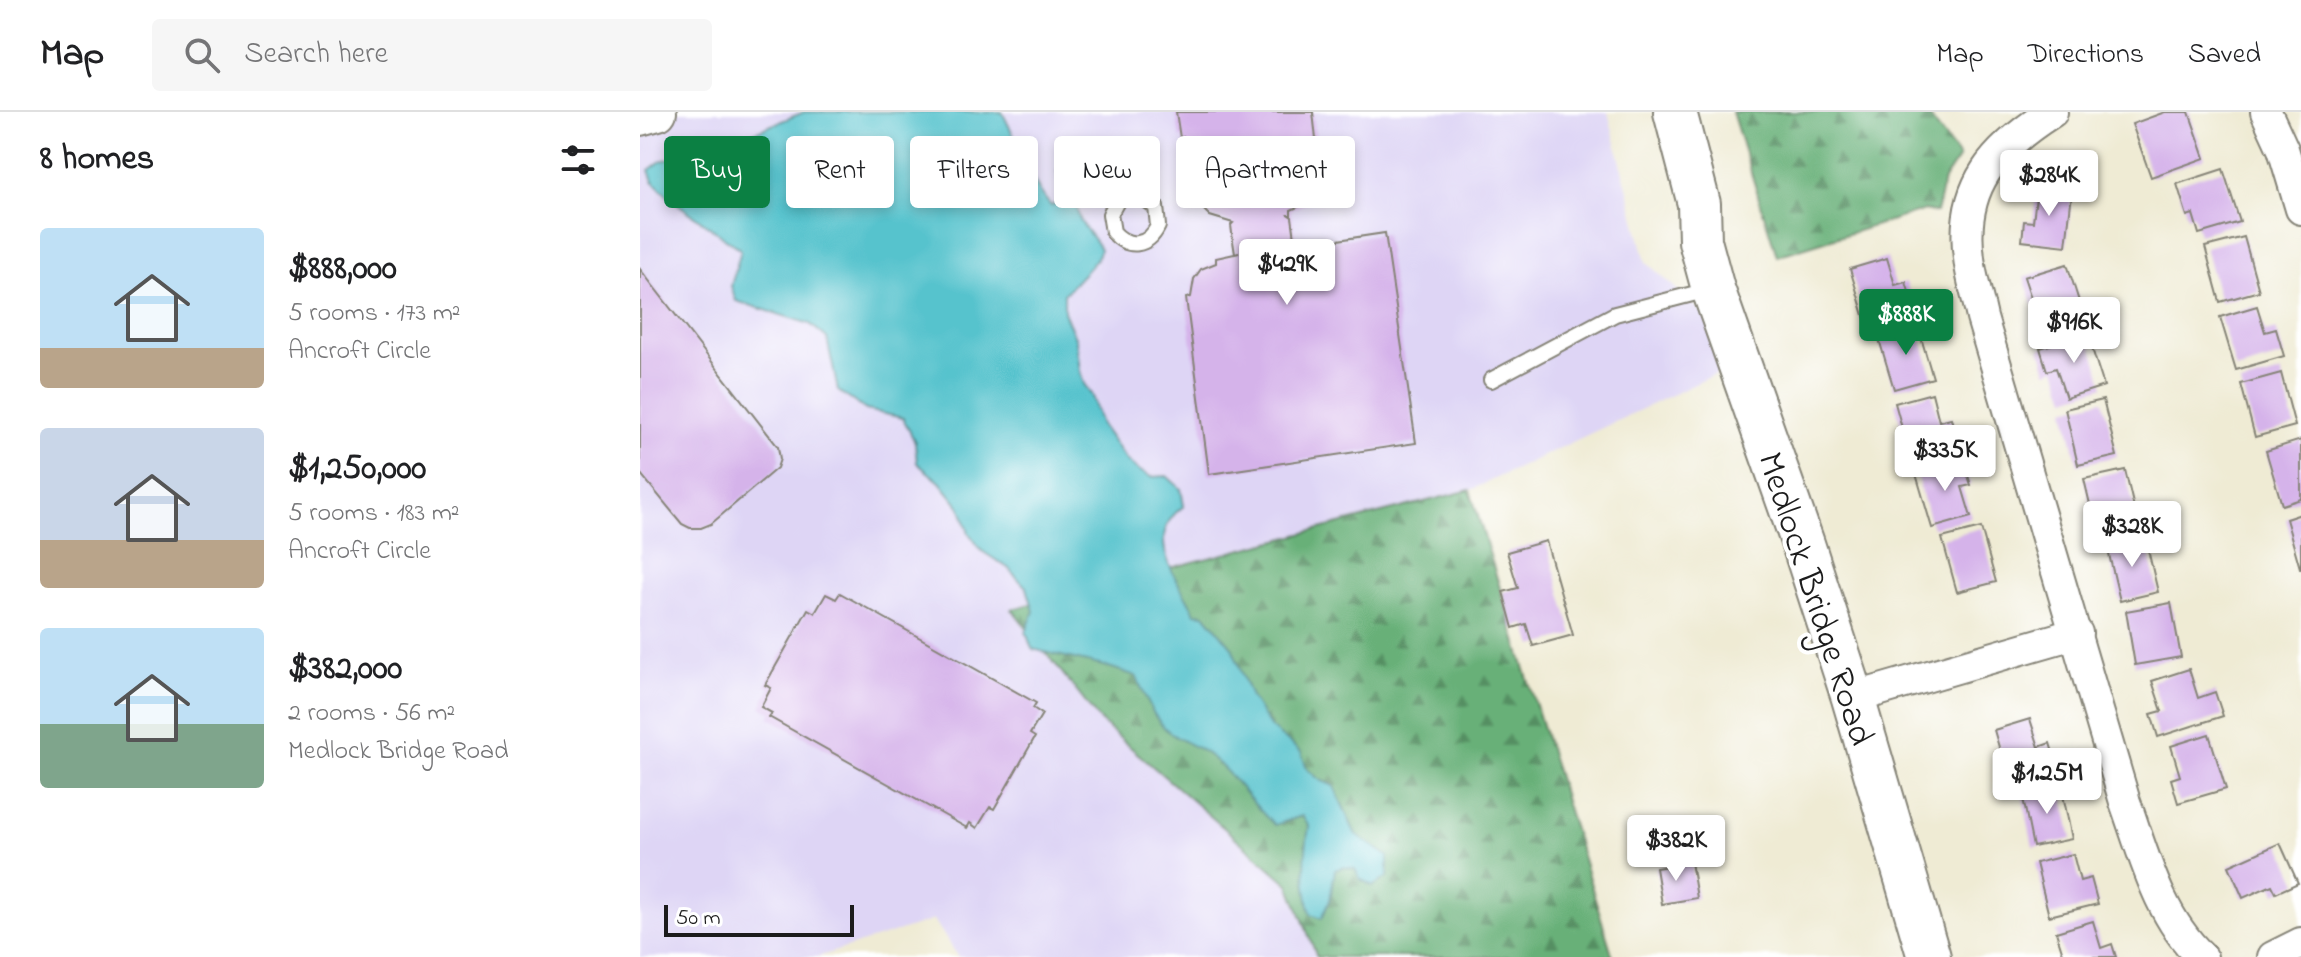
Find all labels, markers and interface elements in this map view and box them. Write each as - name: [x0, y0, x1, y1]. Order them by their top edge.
- search box: [152, 19, 712, 91]
- text: Map: [40, 27, 104, 83]
- icon: search: [180, 33, 224, 77]
- text: Search here: [244, 33, 388, 77]
- text: Map: [1936, 35, 1984, 76]
- text: Directions: [2028, 35, 2144, 76]
- text: Saved: [2188, 35, 2261, 76]
- text: 8 homes: [40, 135, 154, 185]
- chip: Buy: [664, 136, 770, 208]
- chip: Rent: [786, 136, 894, 208]
- chip: Filters: [910, 136, 1038, 208]
- chip: New: [1054, 136, 1160, 208]
- chip: Apartment: [1176, 136, 1355, 208]
- icon: filters: [556, 138, 600, 182]
- pin: $284K: [1993, 150, 2105, 218]
- text: $284K: [2018, 157, 2080, 195]
- pin: $429K: [1231, 239, 1343, 307]
- text: $888,000: [288, 245, 397, 295]
- text: $429K: [1257, 246, 1317, 284]
- icon: home: [104, 260, 200, 356]
- pin: $888K: [1850, 289, 1962, 357]
- text: 5 rooms · 173 m²: [288, 295, 461, 333]
- text: $888K: [1877, 296, 1935, 334]
- pin: $916K: [2018, 297, 2130, 365]
- text: $916K: [2046, 304, 2102, 342]
- text: Ancroft Circle: [288, 333, 431, 371]
- pin: $335K: [1889, 425, 2001, 493]
- text: $335K: [1913, 432, 1977, 470]
- text: $1,250,000: [288, 445, 426, 495]
- street label: Medlock Bridge Road: [1741, 446, 1886, 753]
- icon: home: [104, 460, 200, 556]
- text: 5 rooms · 183 m²: [288, 495, 460, 533]
- pin: $328K: [2076, 501, 2188, 569]
- text: $328K: [2101, 508, 2163, 546]
- text: Ancroft Circle: [288, 533, 431, 571]
- text: $382,000: [288, 645, 402, 695]
- icon: home: [104, 660, 200, 756]
- text: 2 rooms · 56 m²: [288, 695, 455, 733]
- text: Medlock Bridge Road: [288, 733, 509, 771]
- pin: $1.25M: [1982, 748, 2112, 816]
- text: $1.25M: [2011, 755, 2083, 793]
- pin: $382K: [1620, 815, 1732, 883]
- text: $382K: [1645, 822, 1707, 860]
- scale bar: [664, 901, 854, 937]
- text: 50 m: [676, 903, 721, 935]

